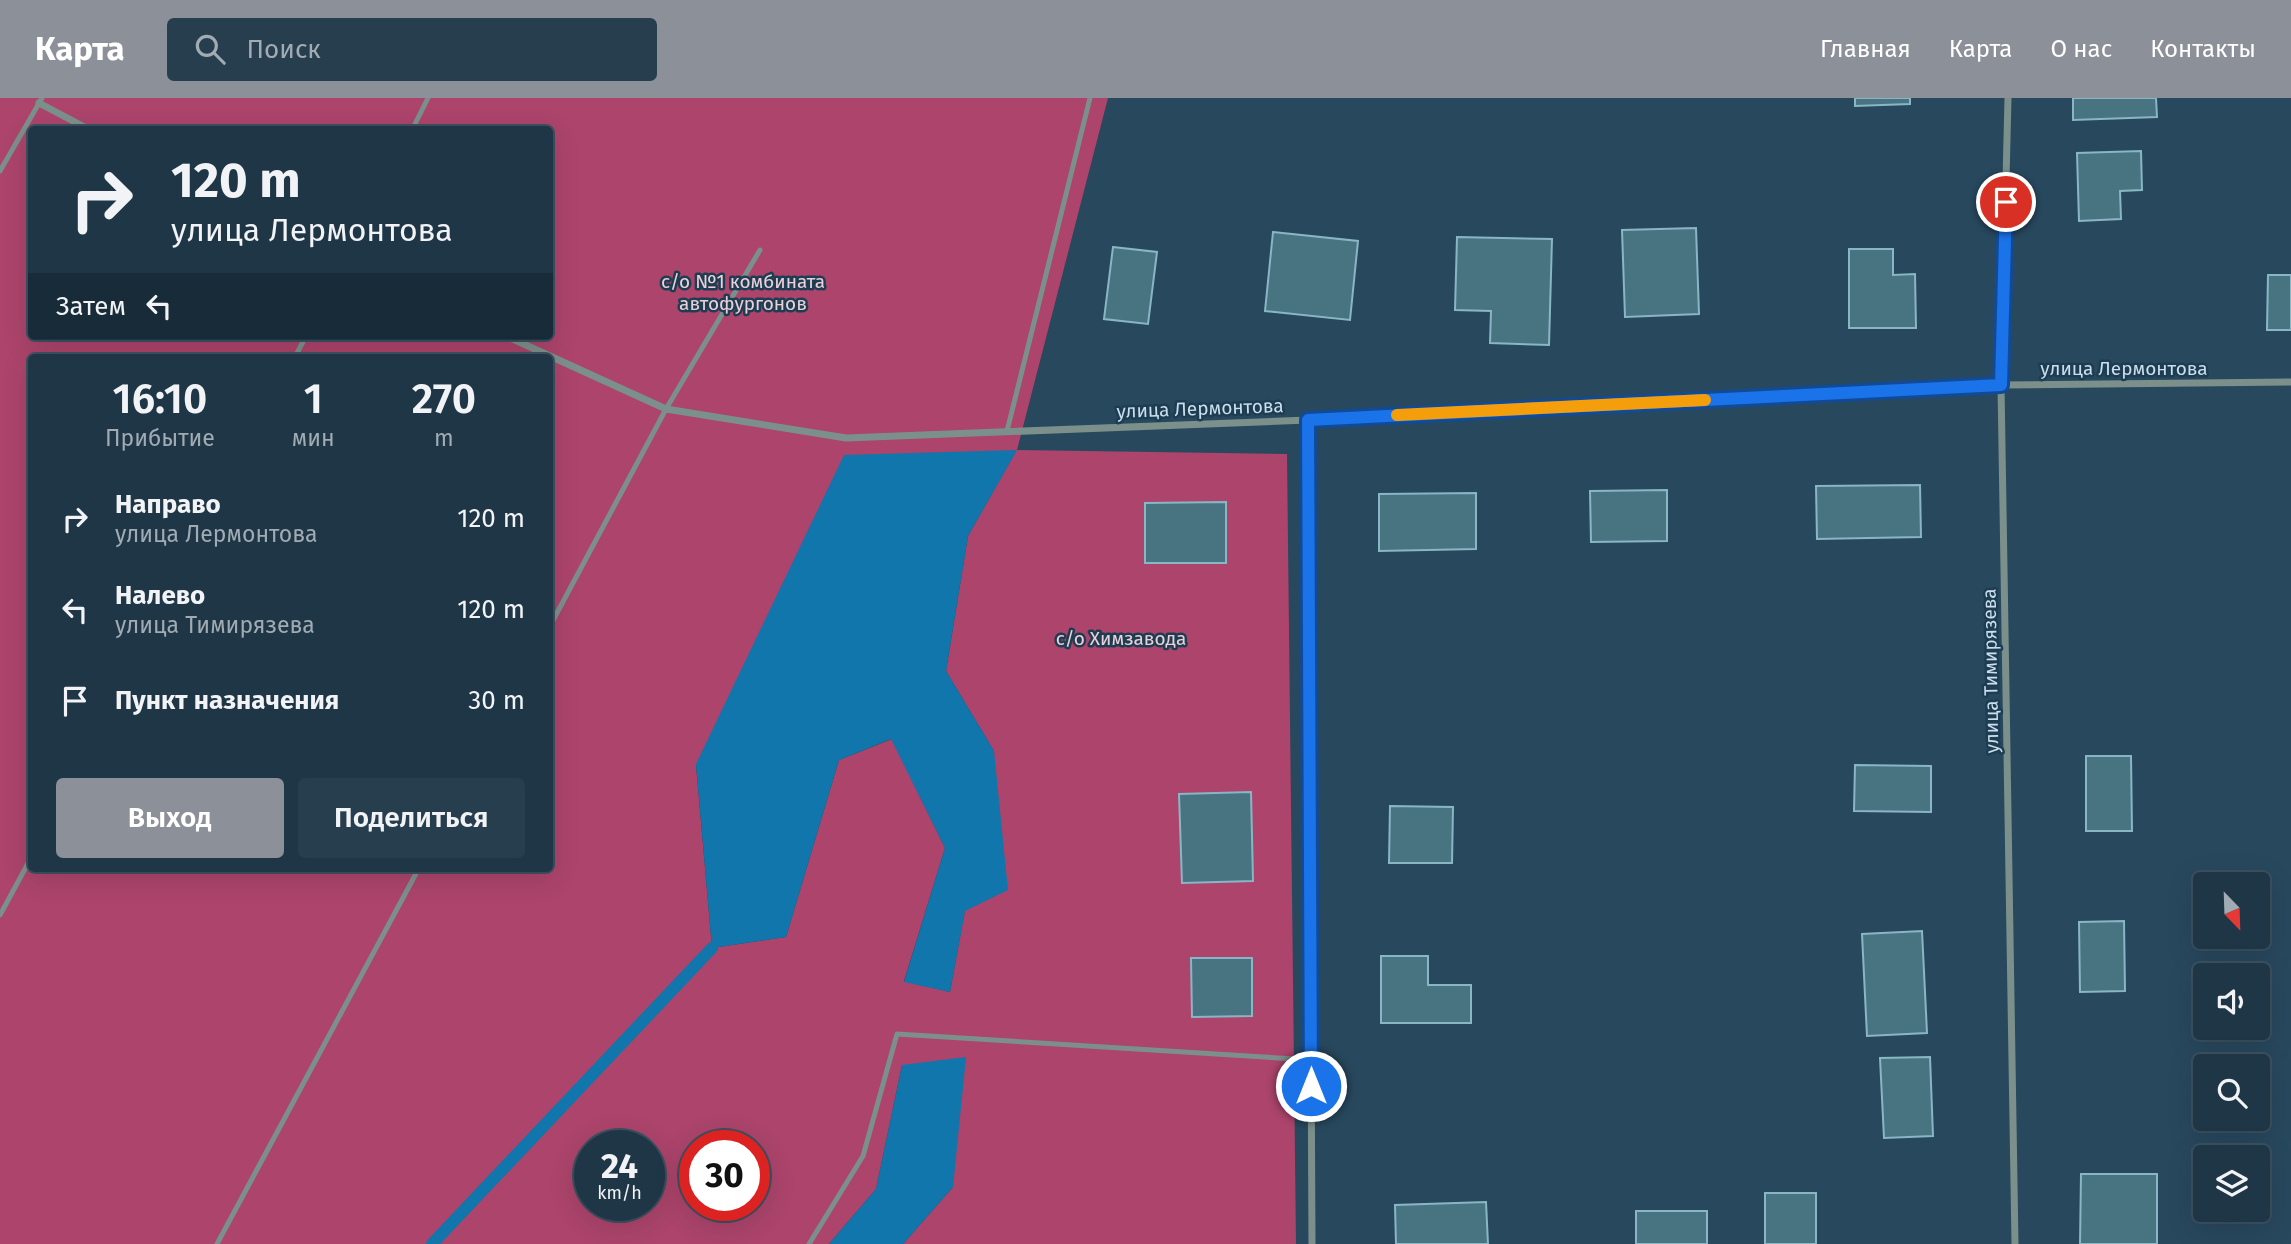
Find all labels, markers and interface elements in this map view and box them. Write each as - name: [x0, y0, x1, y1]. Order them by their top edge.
- search box: [167, 18, 657, 81]
- text: Карта: [35, 29, 125, 69]
- icon: search: [191, 30, 229, 68]
- text: Поиск: [247, 34, 321, 65]
- text: Главная: [1820, 35, 1911, 63]
- text: Карта: [1949, 35, 2012, 63]
- text: О нас: [2050, 35, 2112, 63]
- text: Контакты: [2150, 35, 2256, 63]
- text: 120 m: [171, 151, 301, 210]
- icon: right: [56, 154, 147, 245]
- pin: [1976, 172, 2036, 232]
- icon: arrive: [1987, 183, 2025, 221]
- text: улица Лермонтова: [171, 211, 453, 249]
- park label: с/о №1 комбината автофургонов: [661, 270, 825, 315]
- icon: left: [140, 287, 178, 325]
- text: Затем: [56, 291, 126, 322]
- street label: улица Лермонтова: [2040, 357, 2208, 380]
- text: 16:10: [113, 374, 207, 424]
- text: 1: [304, 374, 323, 424]
- text: 270: [412, 374, 476, 424]
- street label: улица Лермонтова: [1116, 394, 1284, 423]
- text: Прибытие: [105, 424, 215, 452]
- text: мин: [292, 424, 335, 452]
- text: m: [434, 424, 454, 452]
- text: Направо: [115, 489, 221, 520]
- icon: right: [56, 500, 94, 538]
- text: 120 m: [457, 503, 525, 534]
- text: улица Лермонтова: [115, 520, 318, 548]
- text: Налево: [115, 580, 205, 611]
- street label: улица Тимирязева: [1978, 588, 2003, 754]
- icon: left: [56, 591, 94, 629]
- text: 120 m: [457, 594, 525, 625]
- text: улица Тимирязева: [115, 611, 315, 639]
- park label: с/о Химзавода: [1056, 627, 1186, 650]
- icon: arrive: [56, 682, 94, 720]
- text: Пункт назначения: [115, 685, 339, 716]
- text: 30 m: [468, 685, 525, 716]
- button: Выход: [56, 778, 284, 858]
- button: Поделиться: [298, 778, 525, 858]
- north arrow: [2193, 872, 2270, 948]
- map controls: [2193, 872, 2270, 1222]
- button: sound: [2193, 963, 2270, 1040]
- position arrow: [1274, 1049, 1348, 1123]
- button: search: [2193, 1054, 2270, 1131]
- speed limit sign: 30: [679, 1130, 770, 1221]
- text: 24: [601, 1145, 638, 1187]
- button: layers: [2193, 1145, 2270, 1222]
- text: km/h: [597, 1182, 642, 1204]

